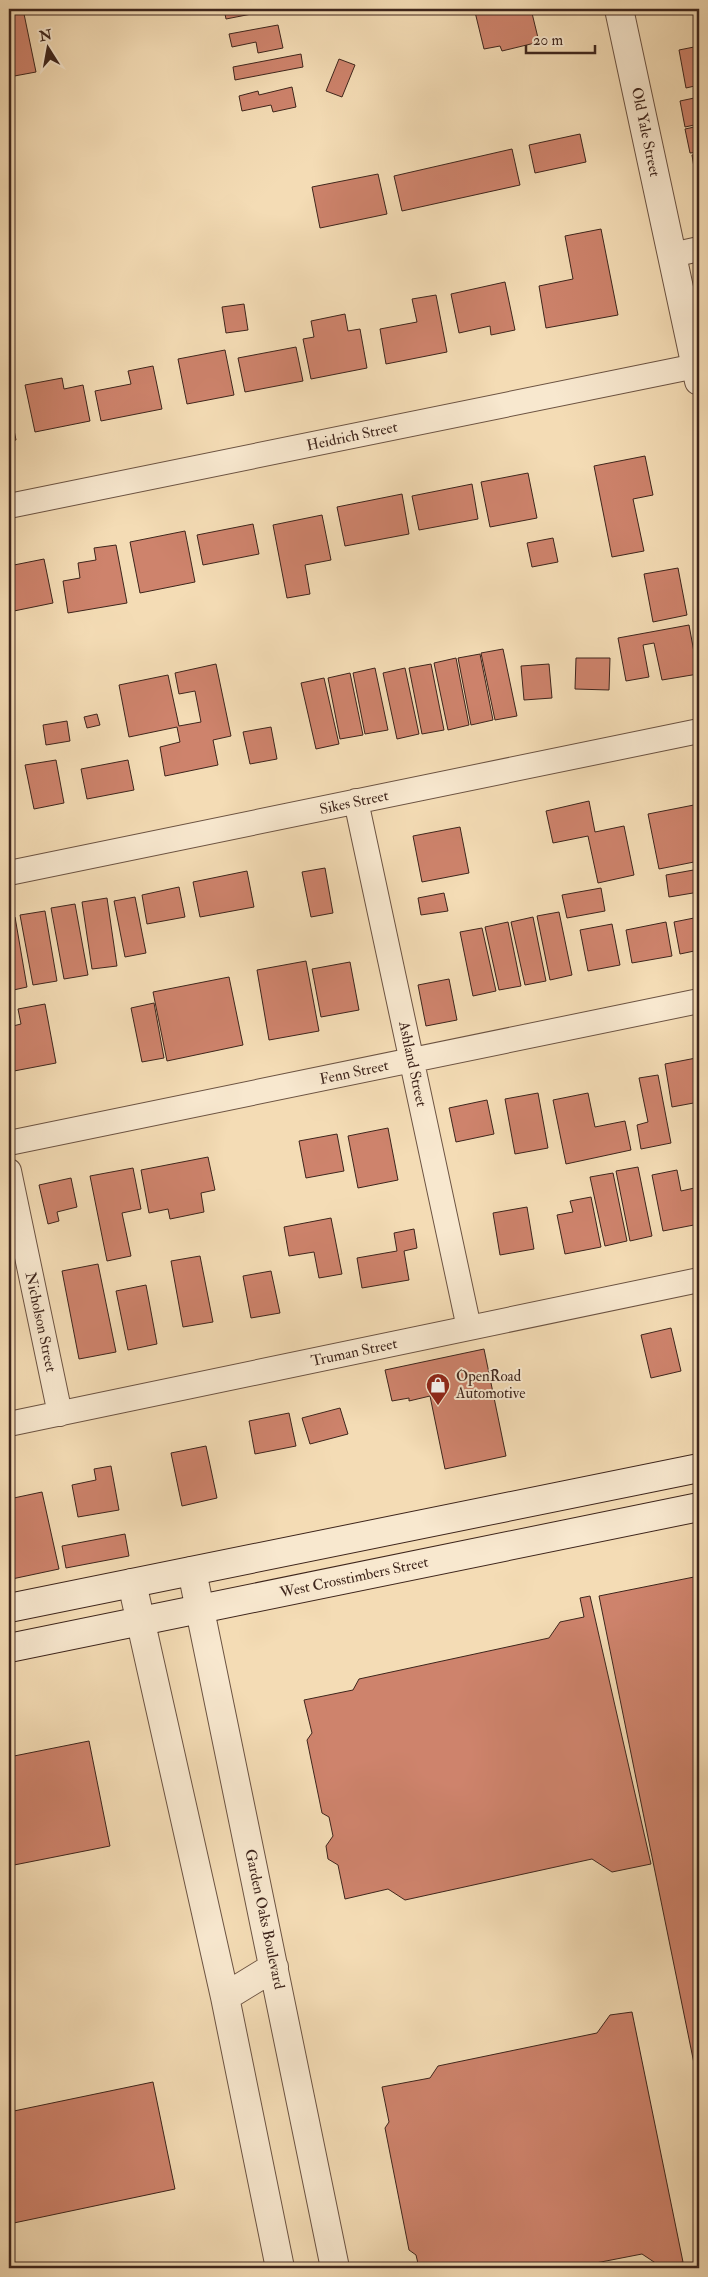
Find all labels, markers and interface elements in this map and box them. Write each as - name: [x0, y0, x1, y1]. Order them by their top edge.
- north arrow: [22, 22, 72, 72]
- scale bar: [526, 22, 594, 54]
- text: N: [37, 26, 54, 45]
- text: 20 m: [533, 31, 563, 50]
- street label: Old Yale Street: [627, 86, 664, 179]
- street label: Heidrich Street: [305, 418, 399, 455]
- street label: Sikes Street: [318, 786, 390, 819]
- street label: Ashland Street: [394, 1019, 431, 1109]
- street label: Fenn Street: [318, 1056, 390, 1089]
- street label: Nicholson Street: [21, 1270, 60, 1374]
- street label: Truman Street: [309, 1334, 399, 1371]
- place label: OpenRoad Automotive: [455, 1367, 525, 1403]
- shop icon: OpenRoad Automotive: [425, 1372, 451, 1406]
- street label: West Crosstimbers Street: [277, 1552, 430, 1603]
- street label: Garden Oaks Boulevard: [240, 1847, 289, 1992]

